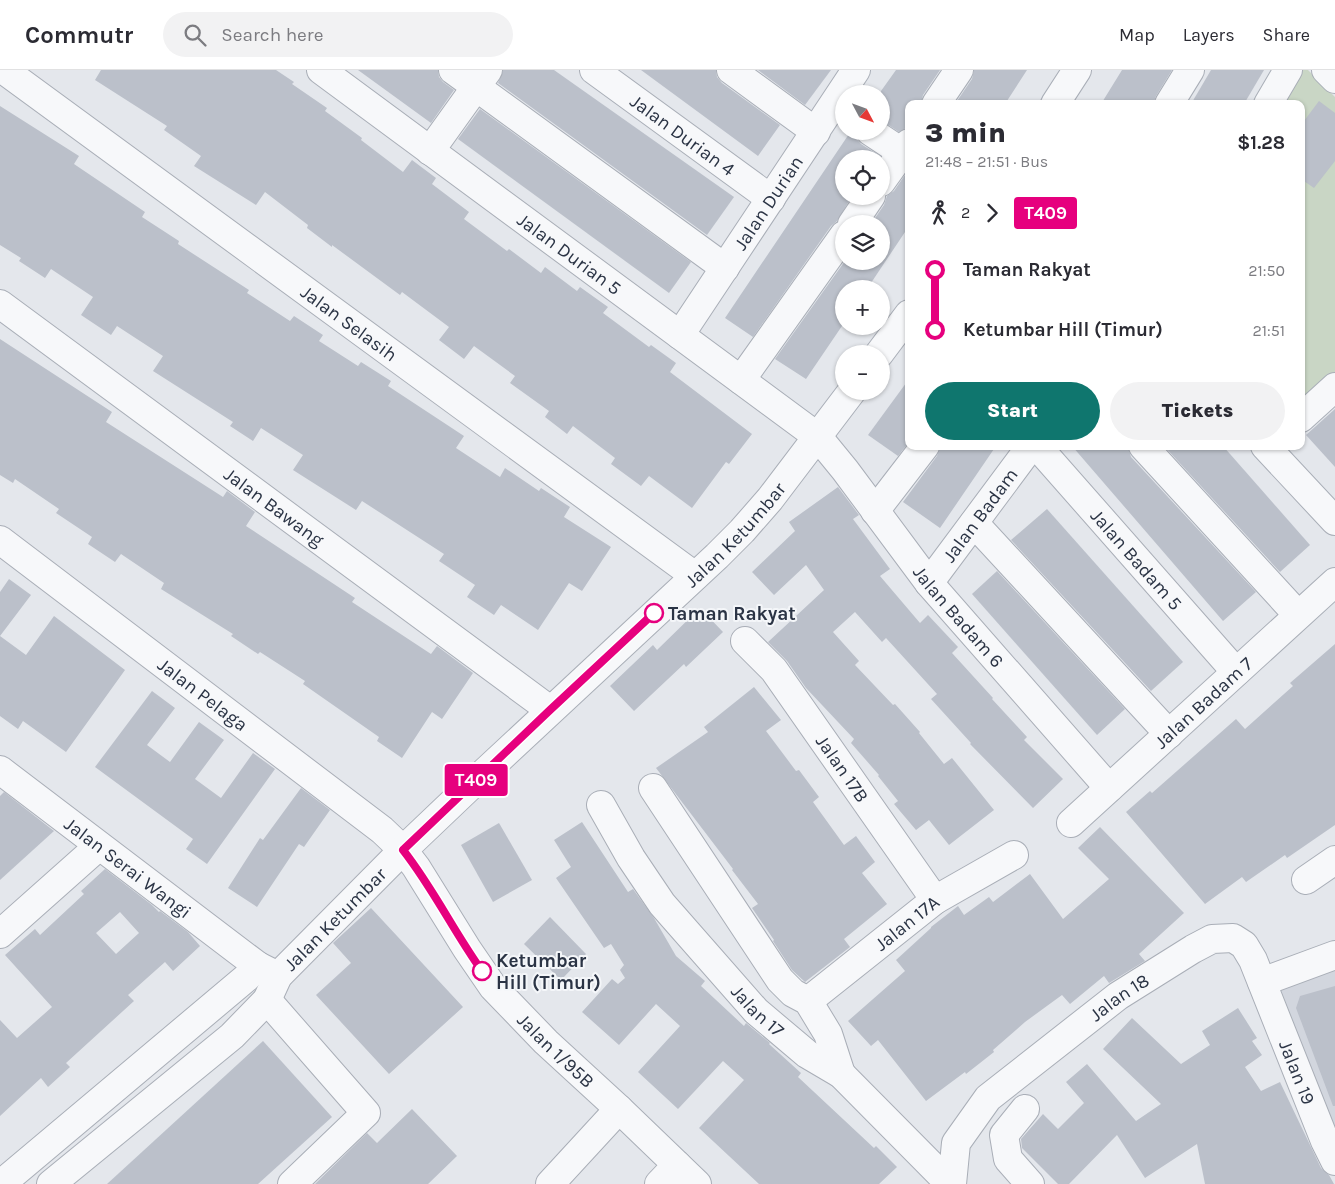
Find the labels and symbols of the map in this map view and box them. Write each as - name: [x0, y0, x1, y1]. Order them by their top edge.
- north arrow: [835, 85, 890, 140]
- street label: Jalan Durian 4: [626, 90, 739, 181]
- street label: Jalan Durian: [730, 152, 808, 254]
- street label: Jalan Durian 5: [513, 209, 625, 300]
- street label: Jalan Selasih: [296, 281, 401, 366]
- street label: Jalan Bawang: [219, 463, 328, 552]
- street label: Jalan Badam: [938, 464, 1023, 567]
- street label: Jalan Ketumbar: [681, 478, 791, 592]
- street label: Jalan Badam 5: [1086, 505, 1186, 615]
- street label: Jalan Badam 6: [908, 562, 1008, 672]
- marker: Taman Rakyat: [644, 603, 664, 623]
- place label: Taman Rakyat: [668, 603, 796, 625]
- street label: Jalan Badam 7: [1150, 653, 1258, 753]
- street label: Jalan Pelaga: [153, 654, 252, 736]
- street label: Jalan 17B: [811, 731, 873, 807]
- line badge: T409: [441, 764, 511, 796]
- street label: Jalan Serai Wangi: [60, 813, 195, 923]
- street label: Jalan Ketumbar: [280, 863, 391, 976]
- street label: Jalan 17A: [871, 891, 944, 956]
- place label: Ketumbar Hill (Timur): [496, 950, 601, 994]
- marker: Ketumbar Hill (Timur): [472, 961, 492, 981]
- street label: Jalan 18: [1085, 969, 1153, 1026]
- street label: Jalan 17: [726, 981, 788, 1042]
- street label: Jalan 1/95B: [512, 1009, 598, 1093]
- street label: Jalan 19: [1274, 1037, 1319, 1108]

